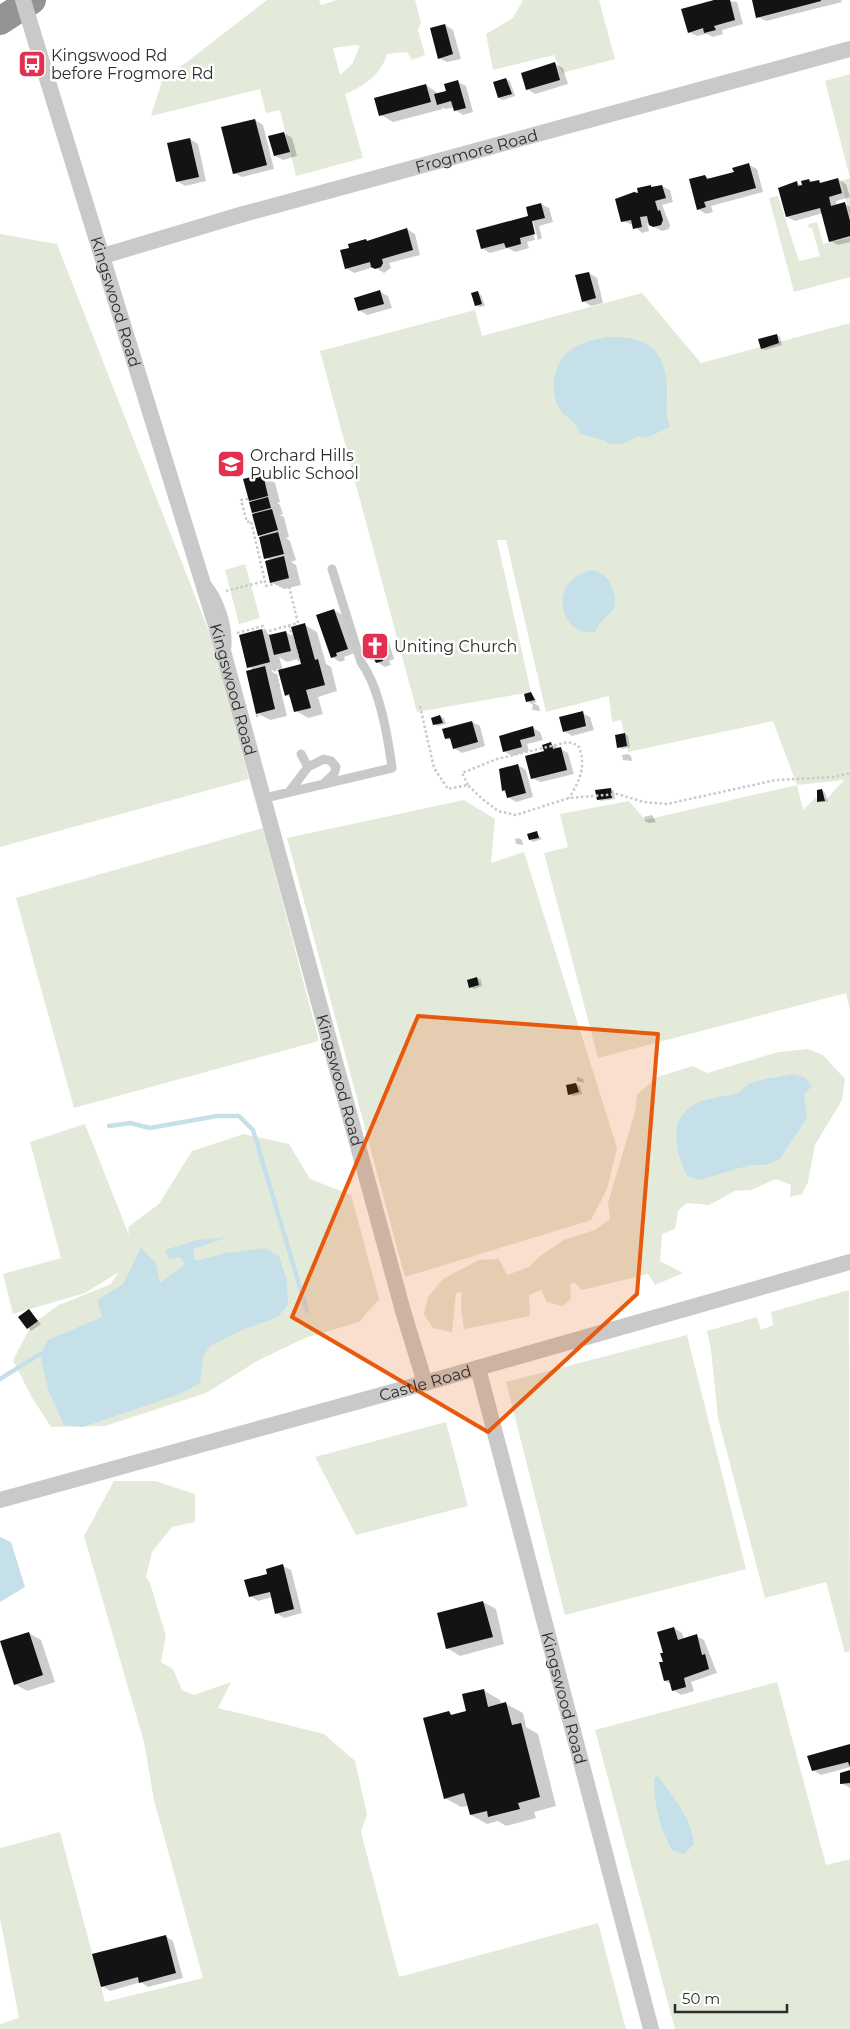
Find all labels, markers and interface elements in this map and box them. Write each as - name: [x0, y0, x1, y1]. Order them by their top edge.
- place label: Kingswood Rd before Frogmore Rd: [51, 46, 214, 83]
- bus stop icon: Kingswood Rd before Frogmore Rd: [17, 49, 47, 79]
- street label: Frogmore Road: [413, 125, 540, 176]
- street label: Kingswood Road: [87, 234, 145, 369]
- place label: Orchard Hills Public School: [250, 446, 359, 483]
- school or university icon: Orchard Hills Public School: [216, 449, 246, 479]
- street label: Kingswood Road: [206, 621, 260, 757]
- church icon: Uniting Church: [360, 631, 390, 661]
- place label: Uniting Church: [394, 637, 517, 656]
- street label: Kingswood Road: [313, 1012, 367, 1148]
- street label: Castle Road: [377, 1361, 473, 1405]
- street label: Kingswood Road: [538, 1630, 591, 1766]
- scale bar: [675, 1982, 788, 2014]
- text: 50 m: [682, 1989, 720, 2008]

